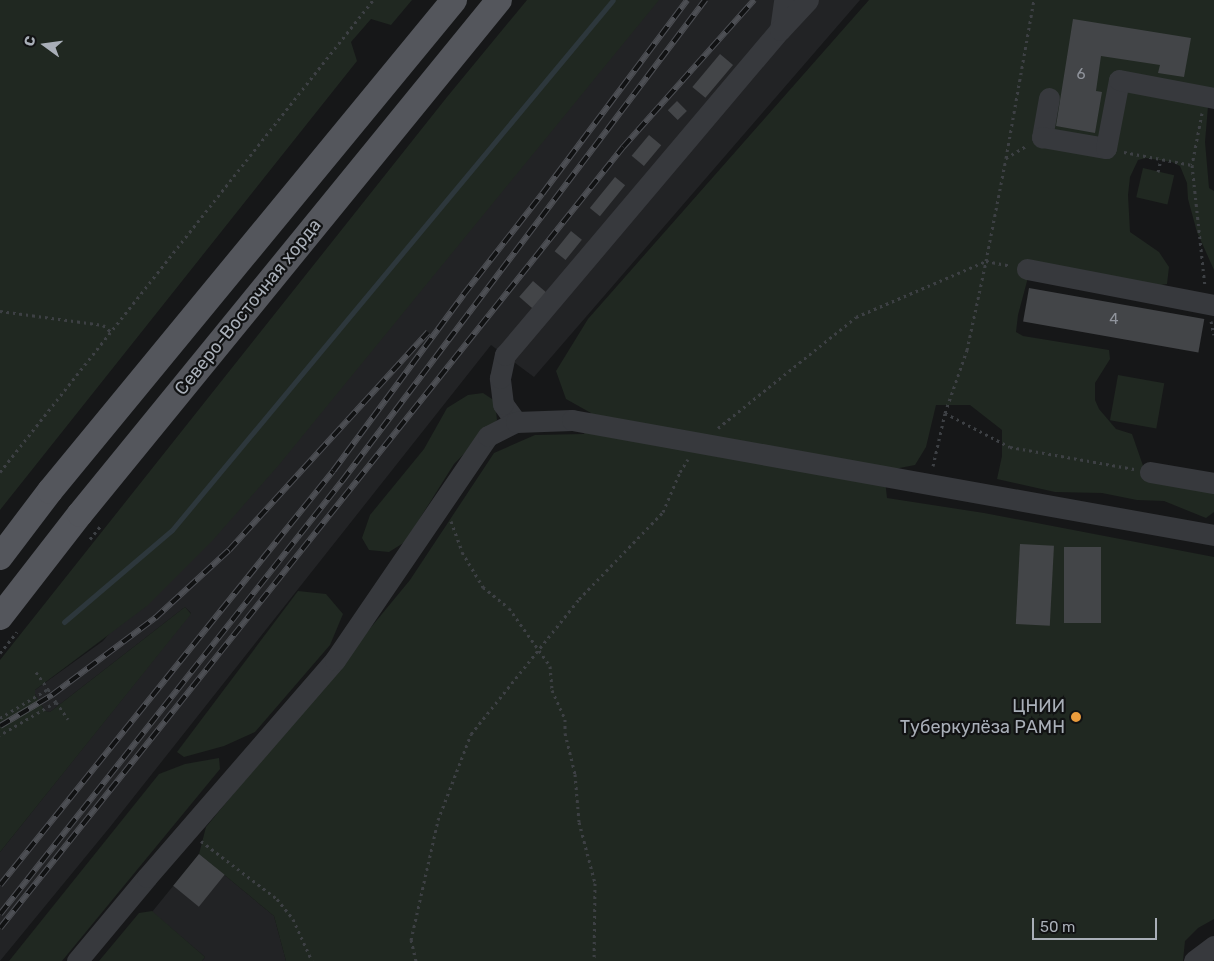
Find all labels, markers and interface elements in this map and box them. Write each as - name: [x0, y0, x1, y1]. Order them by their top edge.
- north arrow: [20, 20, 70, 70]
- text: С: [21, 34, 39, 48]
- house number: 6: [1076, 66, 1086, 84]
- street label: Северо-Восточная хорда: [170, 215, 326, 399]
- house number: 4: [1109, 311, 1119, 329]
- place label: ЦНИИ Туберкулёза РАМН: [900, 696, 1065, 739]
- marker: ЦНИИ Туберкулёза РАМН: [1069, 710, 1083, 724]
- scale bar: [1034, 908, 1159, 940]
- text: 50 m: [1040, 918, 1075, 936]

